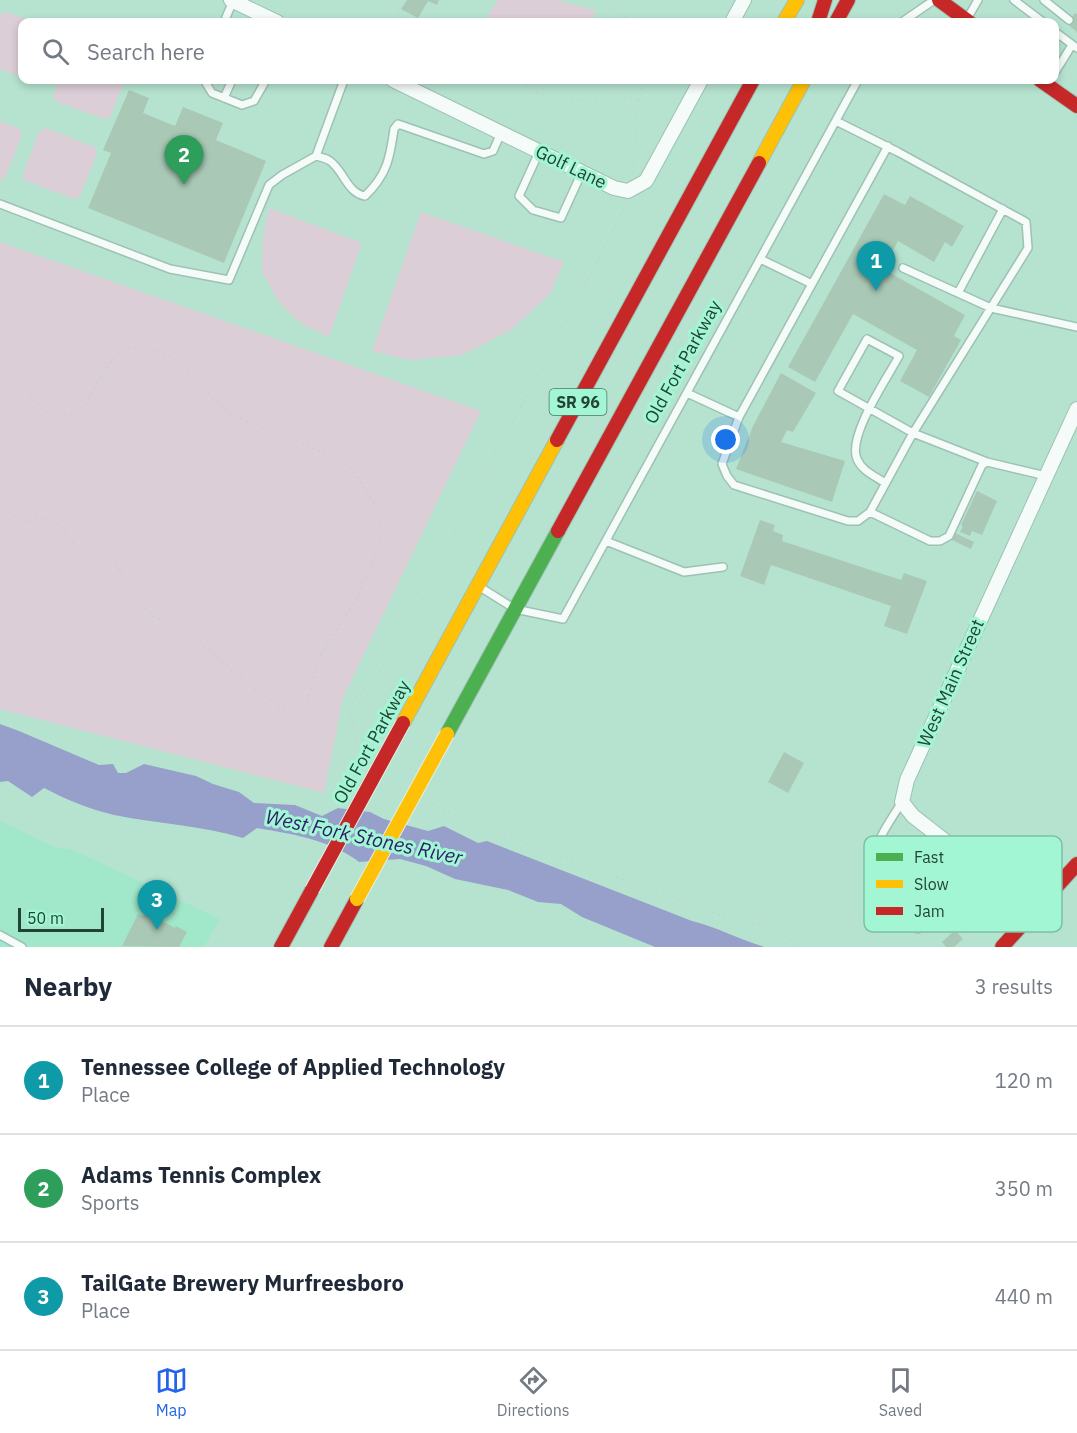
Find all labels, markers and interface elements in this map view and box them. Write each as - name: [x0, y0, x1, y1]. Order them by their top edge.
- search box: [18, 18, 1059, 84]
- icon: search: [39, 35, 72, 68]
- text: Search here: [87, 37, 205, 66]
- pin: 2: [164, 136, 204, 185]
- street label: Golf Lane: [532, 139, 611, 194]
- pin: 1: [856, 242, 896, 291]
- street label: Old Fort Parkway: [639, 296, 726, 428]
- road number: SR 96: [550, 389, 606, 415]
- your location: [711, 425, 740, 454]
- street label: West Main Street: [912, 615, 989, 750]
- street label: Old Fort Parkway: [328, 676, 415, 808]
- water label: West Fork Stones River: [263, 802, 466, 871]
- legend: [864, 836, 1062, 932]
- text: Fast: [914, 847, 944, 867]
- text: Slow: [914, 874, 949, 894]
- pin: 3: [138, 880, 176, 930]
- text: Jam: [914, 901, 945, 921]
- scale bar: [18, 905, 104, 932]
- text: 50 m: [27, 908, 64, 928]
- text: Nearby: [24, 969, 112, 1003]
- text: 3 results: [975, 973, 1053, 1000]
- text: Tennessee College of Applied Technology: [81, 1052, 505, 1081]
- text: 1: [38, 1067, 50, 1094]
- text: 120 m: [995, 1067, 1053, 1094]
- text: Place: [81, 1081, 130, 1108]
- text: Adams Tennis Complex: [81, 1160, 321, 1189]
- text: 2: [38, 1175, 50, 1202]
- text: 350 m: [995, 1175, 1053, 1202]
- text: Sports: [81, 1189, 140, 1216]
- text: TailGate Brewery Murfreesboro: [81, 1268, 404, 1297]
- text: 3: [38, 1283, 50, 1310]
- text: 440 m: [995, 1283, 1053, 1310]
- text: Place: [81, 1297, 130, 1324]
- tab: Map: [155, 1364, 188, 1420]
- tab: Directions: [497, 1364, 570, 1420]
- tab: Saved: [879, 1364, 922, 1420]

